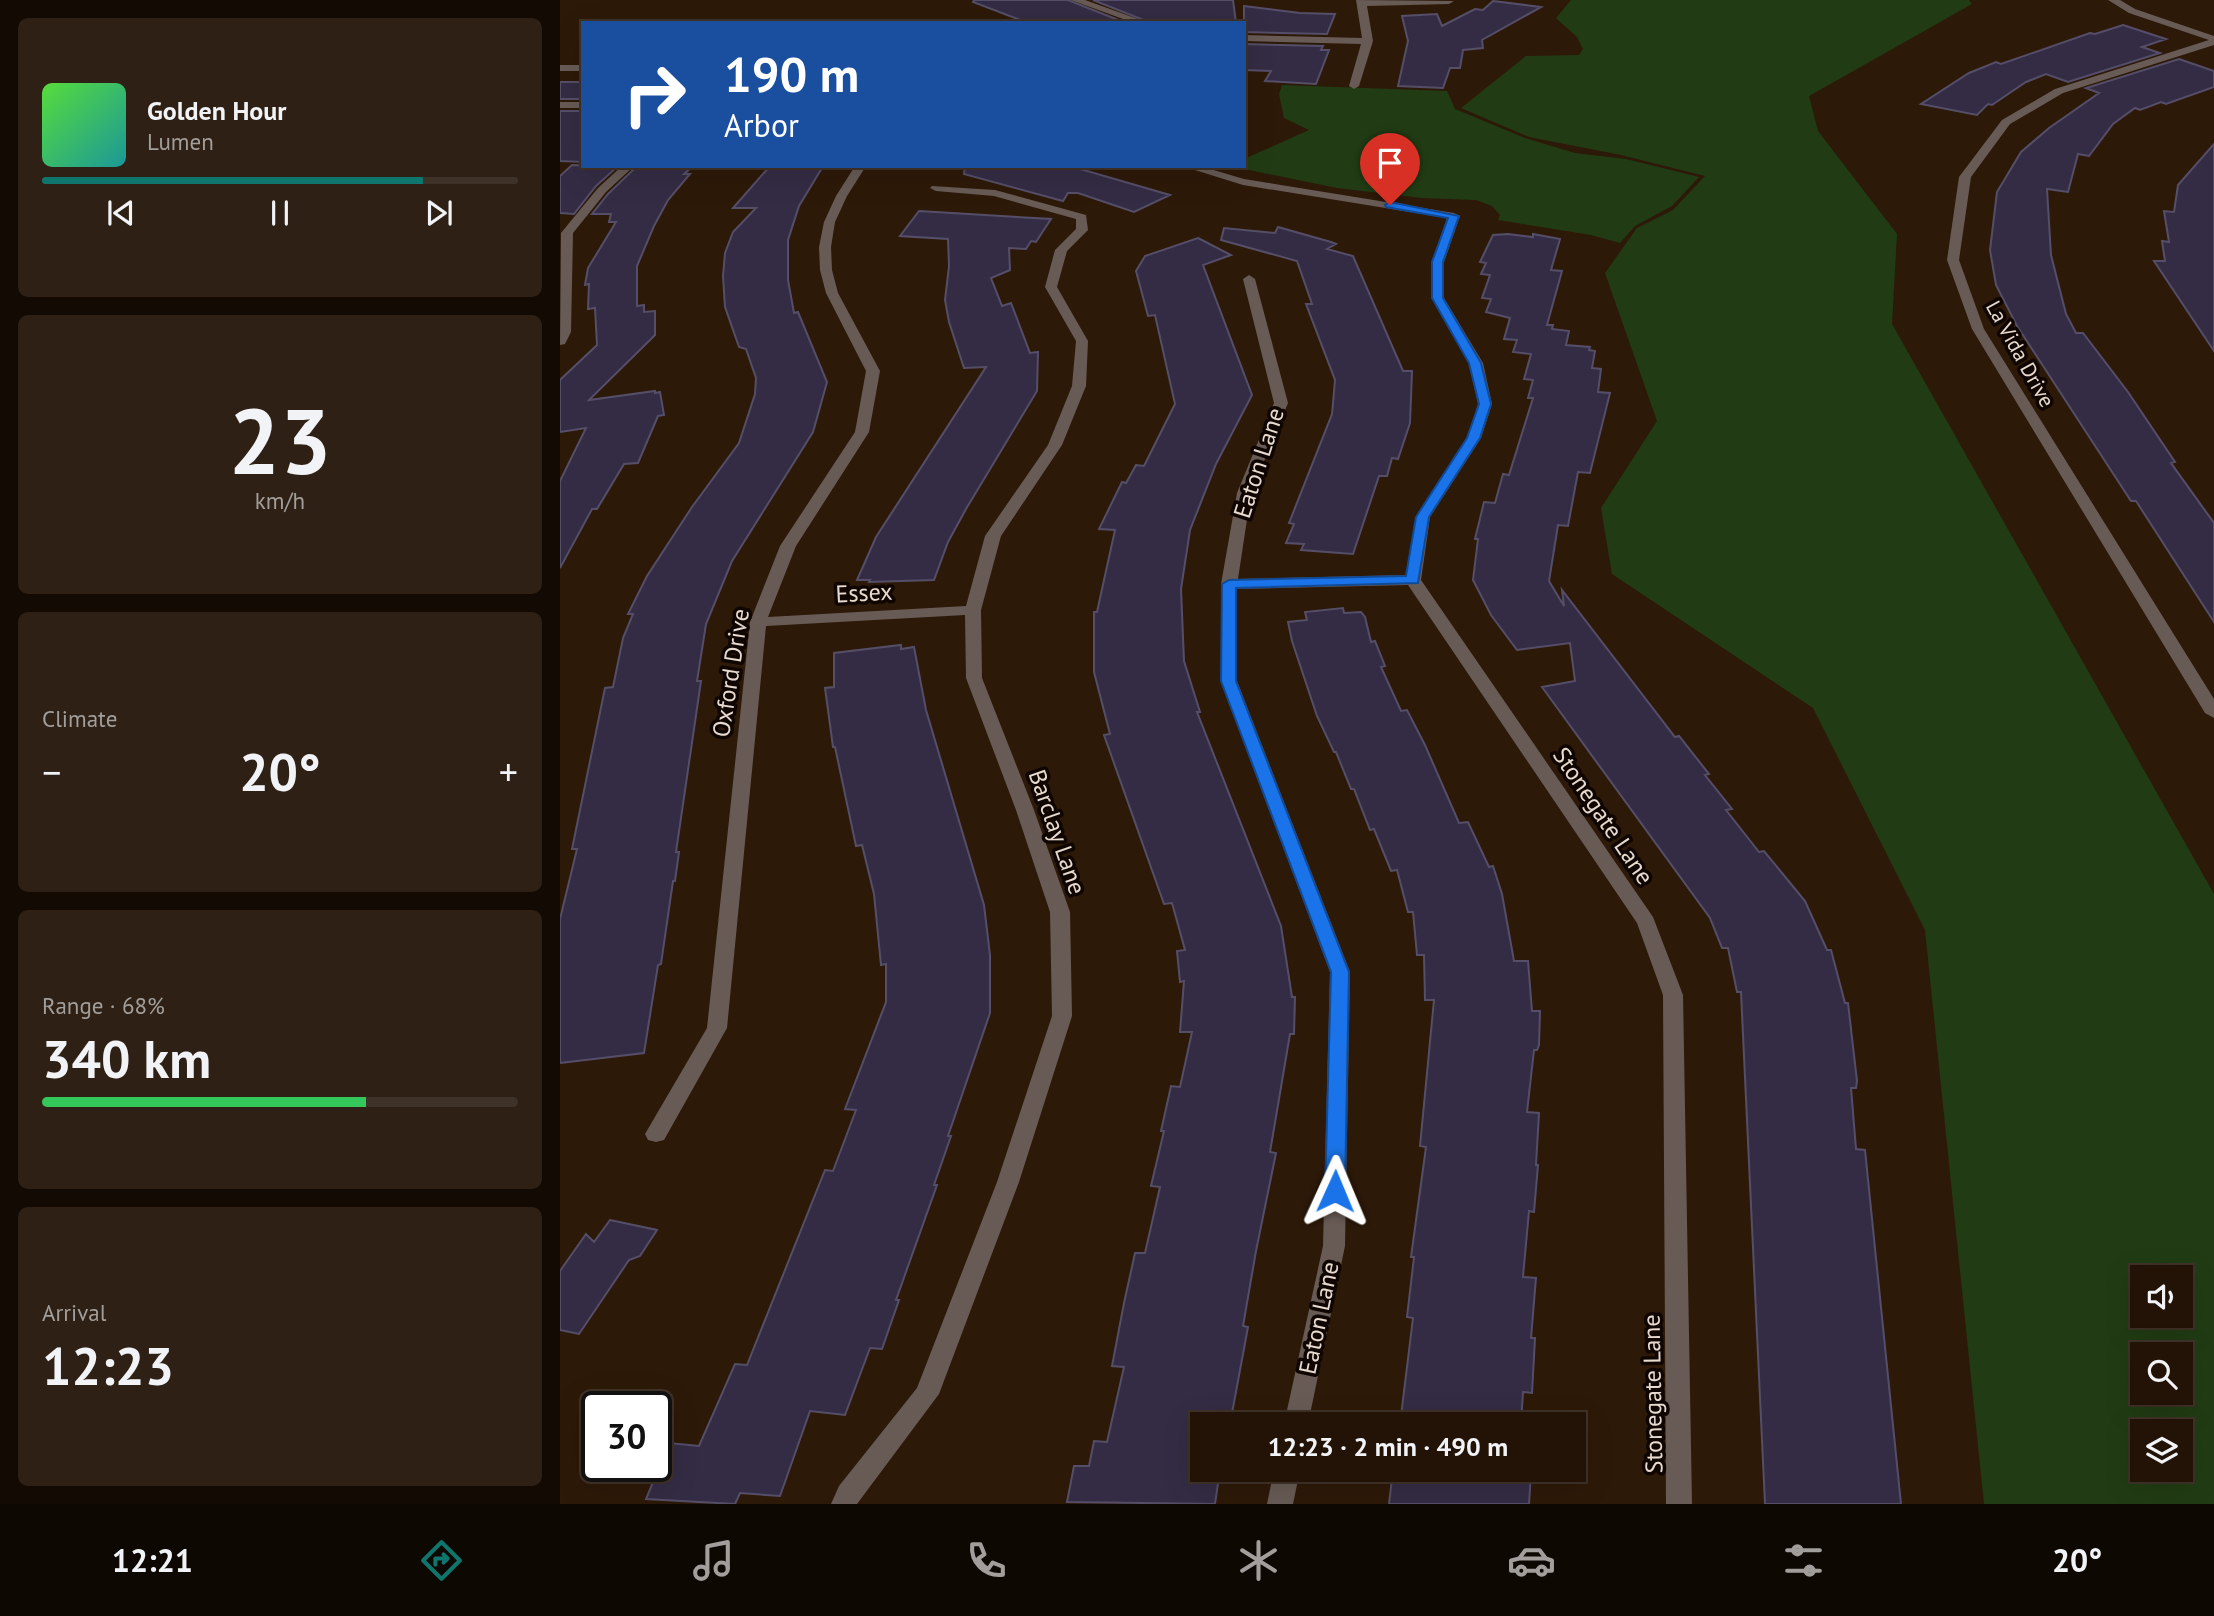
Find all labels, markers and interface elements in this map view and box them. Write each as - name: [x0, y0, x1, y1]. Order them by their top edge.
- text: 190 m: [724, 42, 859, 106]
- icon: right: [609, 49, 700, 140]
- text: Golden Hour: [147, 94, 286, 127]
- text: Arbor: [724, 104, 799, 146]
- text: Lumen: [147, 127, 214, 156]
- pin: [1360, 133, 1420, 205]
- icon: arrive: [1371, 144, 1409, 182]
- icon: previous: [102, 194, 140, 232]
- icon: pause: [261, 194, 299, 232]
- icon: next: [420, 194, 458, 232]
- street label: La Vida Drive: [1980, 296, 2061, 412]
- text: 23: [228, 381, 332, 499]
- street label: Eaton Lane: [1226, 404, 1291, 522]
- text: km/h: [255, 486, 305, 515]
- street label: Essex: [835, 576, 893, 609]
- street label: Oxford Drive: [705, 607, 756, 739]
- text: Climate: [42, 704, 117, 733]
- text: 20°: [239, 738, 321, 805]
- street label: Stonegate Lane: [1546, 741, 1661, 890]
- text: −: [42, 747, 61, 796]
- text: +: [499, 747, 518, 796]
- street label: Barclay Lane: [1022, 765, 1093, 898]
- text: Range · 68%: [42, 991, 165, 1020]
- text: 340 km: [42, 1025, 211, 1092]
- position arrow: [1298, 1154, 1372, 1228]
- street label: Eaton Lane: [1291, 1259, 1346, 1377]
- map controls: [2130, 1265, 2193, 1482]
- button: sound: [2130, 1265, 2193, 1328]
- text: Arrival: [42, 1298, 106, 1327]
- street label: Stonegate Lane: [1636, 1314, 1669, 1474]
- text: 12:23: [42, 1332, 174, 1399]
- button: search: [2130, 1342, 2193, 1405]
- speed limit sign: 30: [581, 1391, 672, 1482]
- button: layers: [2130, 1419, 2193, 1482]
- text: 12:23 · 2 min · 490 m: [1268, 1430, 1508, 1463]
- icon: directions: [417, 1536, 466, 1585]
- icon: music: [689, 1536, 738, 1585]
- icon: phone: [962, 1536, 1011, 1585]
- icon: climate: [1234, 1536, 1283, 1585]
- icon: car: [1507, 1536, 1556, 1585]
- icon: filters: [1779, 1536, 1828, 1585]
- text: 12:21: [112, 1539, 193, 1581]
- text: 20°: [2052, 1539, 2102, 1581]

